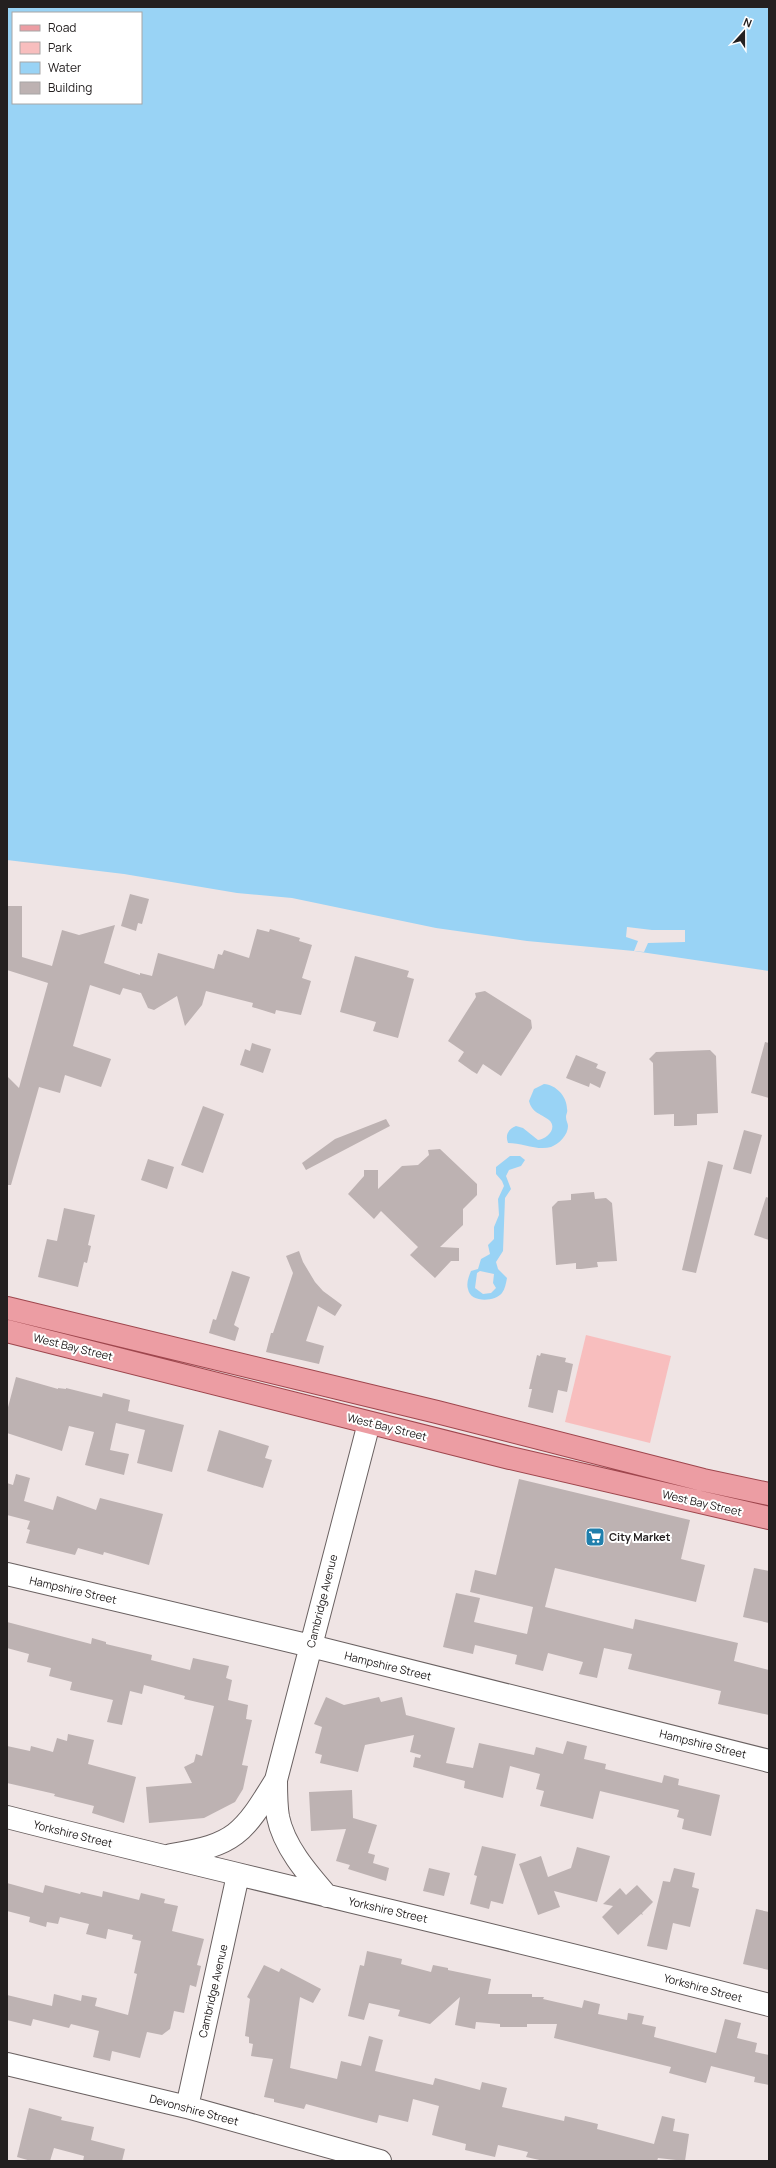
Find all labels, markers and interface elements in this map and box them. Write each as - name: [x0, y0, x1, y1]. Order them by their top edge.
- legend: [12, 12, 142, 104]
- north arrow: [724, 12, 764, 52]
- text: N: [741, 14, 754, 31]
- text: Road: [48, 19, 76, 36]
- text: Park: [48, 39, 73, 56]
- text: Water: [48, 59, 82, 76]
- text: Building: [48, 79, 92, 96]
- street label: West Bay Street: [32, 1329, 114, 1364]
- street label: West Bay Street: [346, 1409, 428, 1444]
- street label: West Bay Street: [661, 1486, 743, 1519]
- supermarket icon: City Market: [584, 1526, 606, 1548]
- place label: City Market: [609, 1529, 671, 1544]
- street label: Cambridge Avenue: [303, 1552, 341, 1649]
- street label: Hampshire Street: [28, 1572, 118, 1607]
- street label: Hampshire Street: [343, 1647, 433, 1684]
- street label: Hampshire Street: [658, 1725, 748, 1762]
- street label: Yorkshire Street: [32, 1816, 114, 1851]
- street label: Yorkshire Street: [347, 1893, 429, 1926]
- street label: Cambridge Avenue: [194, 1942, 231, 2039]
- street label: Yorkshire Street: [662, 1970, 744, 2005]
- street label: Devonshire Street: [148, 2090, 240, 2129]

